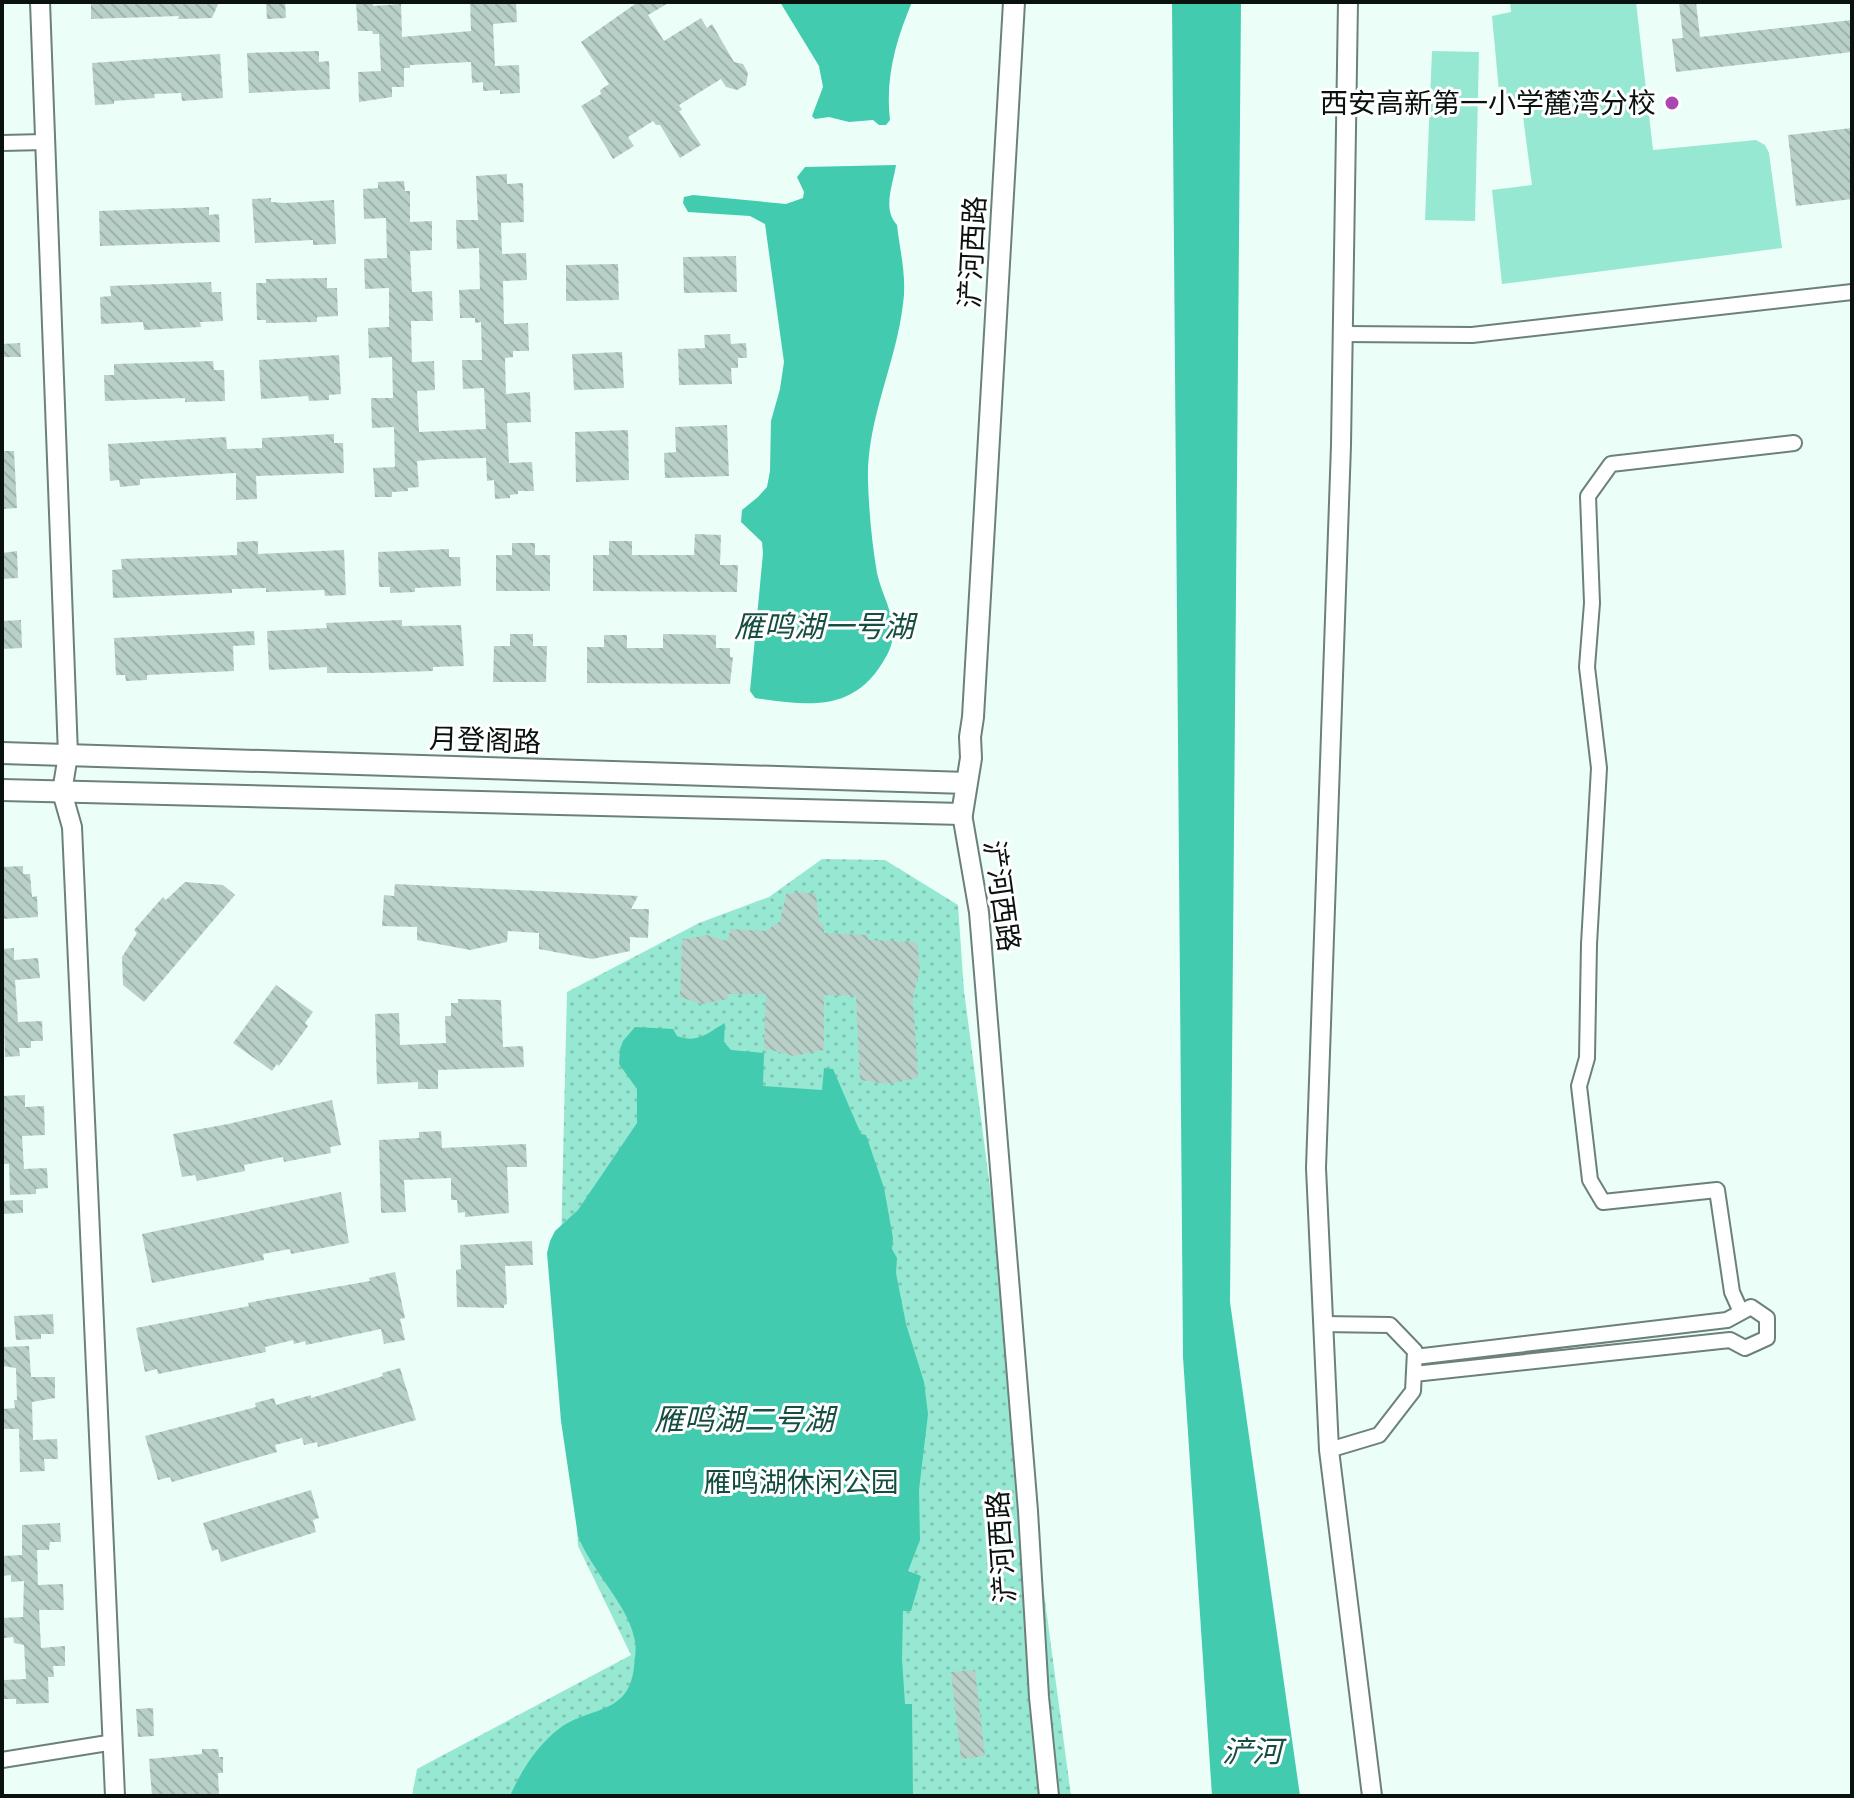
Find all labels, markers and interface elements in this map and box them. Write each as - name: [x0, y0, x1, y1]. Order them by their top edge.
- place label: 西安高新第一小学麓湾分校: [1320, 85, 1656, 123]
- marker: 西安高新第一小学麓湾分校: [1663, 94, 1681, 112]
- street label: 浐河西路: [951, 195, 995, 309]
- water label: 雁鸣湖一号湖: [734, 607, 918, 648]
- street label: 月登阁路: [428, 720, 542, 762]
- street label: 浐河西路: [974, 838, 1028, 954]
- water label: 雁鸣湖二号湖: [654, 1400, 838, 1441]
- park label: 雁鸣湖休闲公园: [703, 1464, 899, 1502]
- street label: 浐河西路: [979, 1490, 1025, 1604]
- water label: 浐河: [1222, 1732, 1287, 1773]

